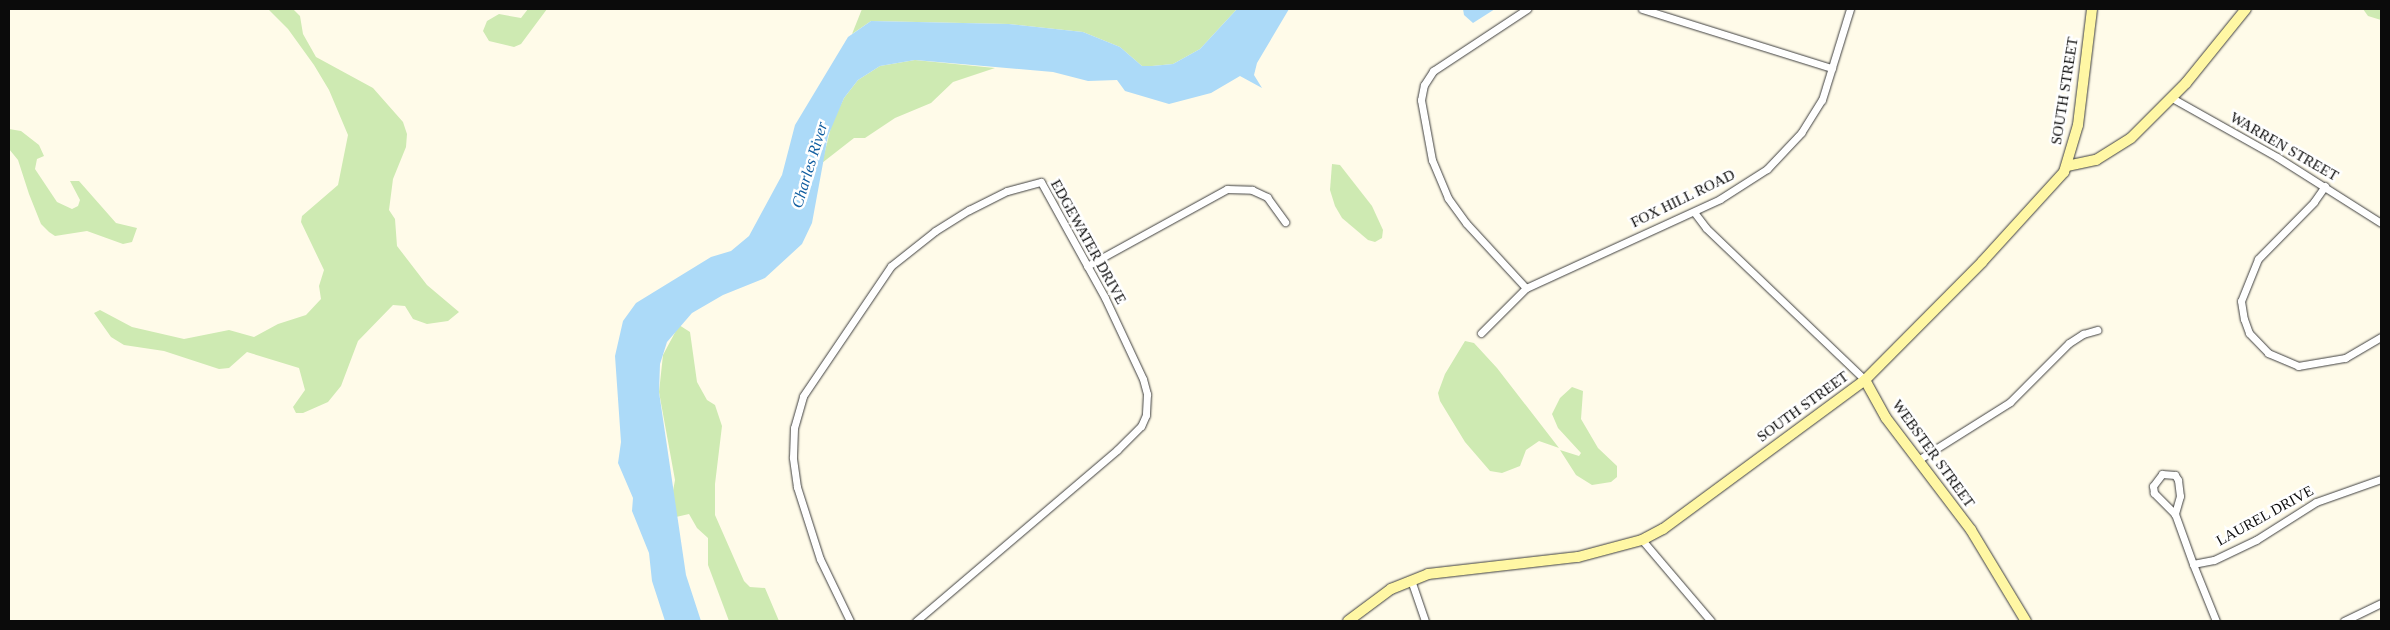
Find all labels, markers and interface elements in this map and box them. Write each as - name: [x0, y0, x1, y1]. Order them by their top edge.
- street label: SOUTH STREET: [2048, 36, 2082, 146]
- street label: WARREN STREET: [2227, 109, 2341, 185]
- water label: Charles River: [788, 119, 832, 211]
- street label: FOX HILL ROAD: [1628, 166, 1738, 232]
- street label: EDGEWATER DRIVE: [1046, 177, 1130, 307]
- street label: SOUTH STREET: [1754, 368, 1852, 446]
- street label: WEBSTER STREET: [1888, 397, 1978, 511]
- street label: LAUREL DRIVE: [2213, 482, 2317, 550]

